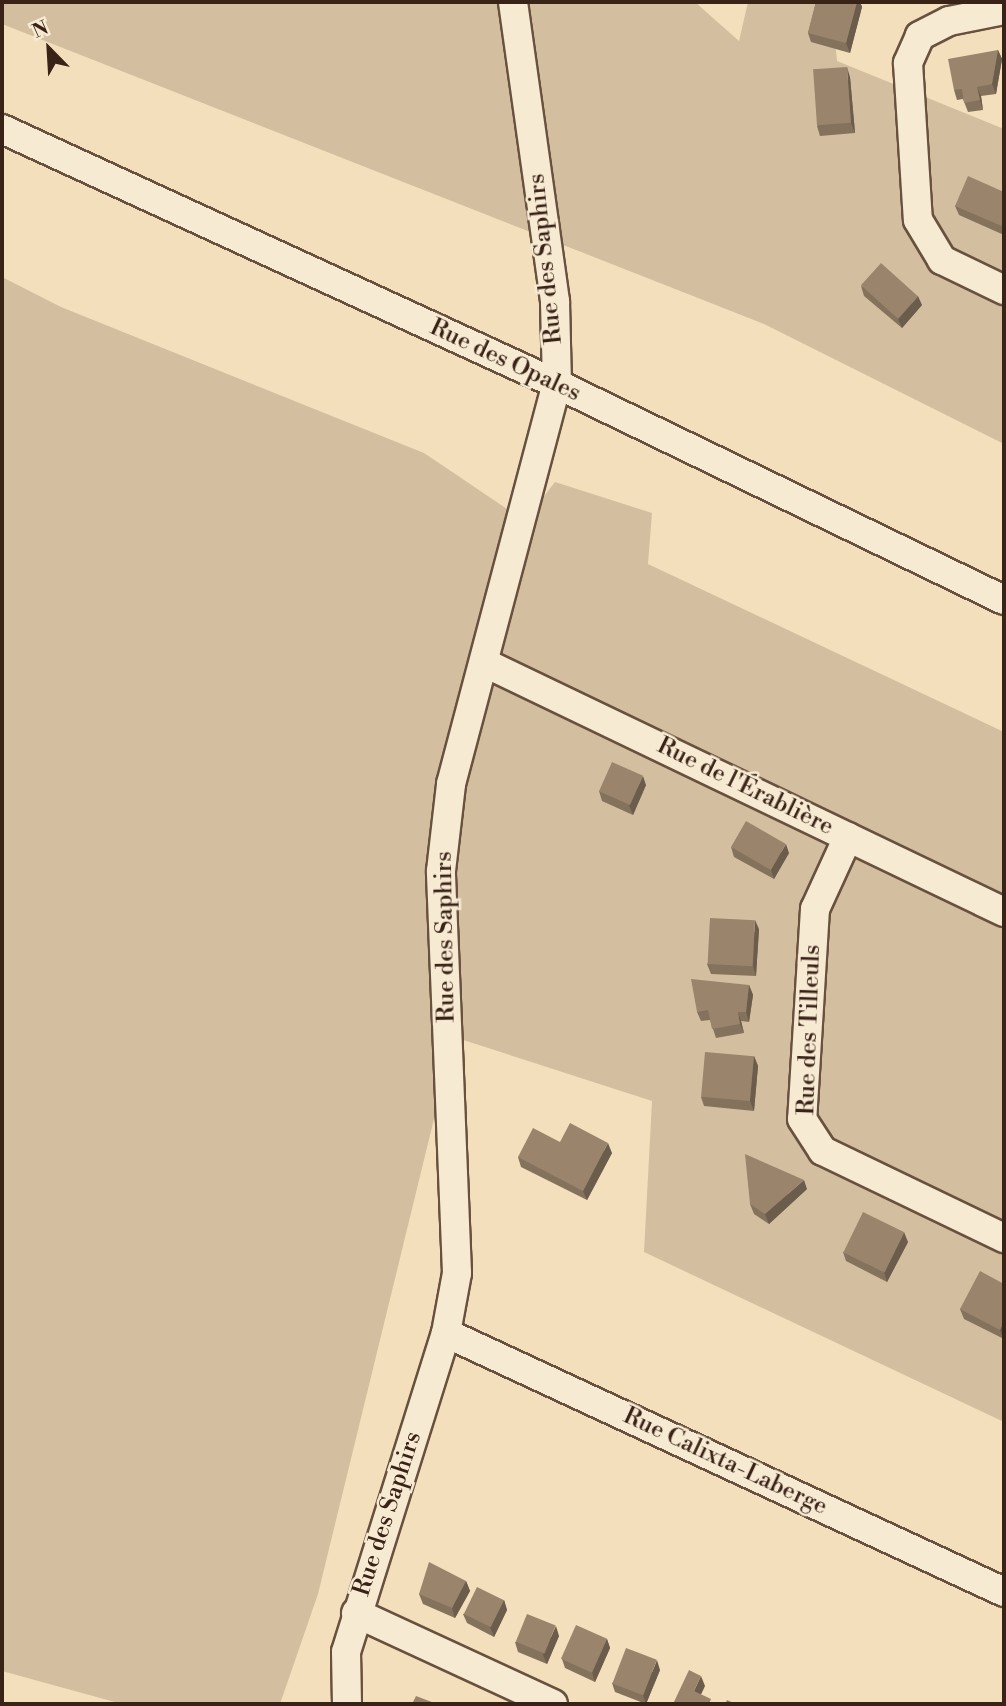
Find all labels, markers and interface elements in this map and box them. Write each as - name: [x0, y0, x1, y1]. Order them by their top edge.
- north arrow: [14, 14, 84, 84]
- text: N: [29, 16, 52, 44]
- street label: Rue des Saphirs: [523, 172, 569, 346]
- street label: Rue des Opales: [425, 313, 585, 409]
- street label: Rue de l'Érablière: [652, 732, 838, 842]
- street label: Rue des Saphirs: [430, 851, 462, 1023]
- street label: Rue des Tilleuls: [793, 944, 827, 1116]
- street label: Rue Calixta-Laberge: [618, 1402, 832, 1522]
- street label: Rue des Saphirs: [348, 1428, 428, 1600]

